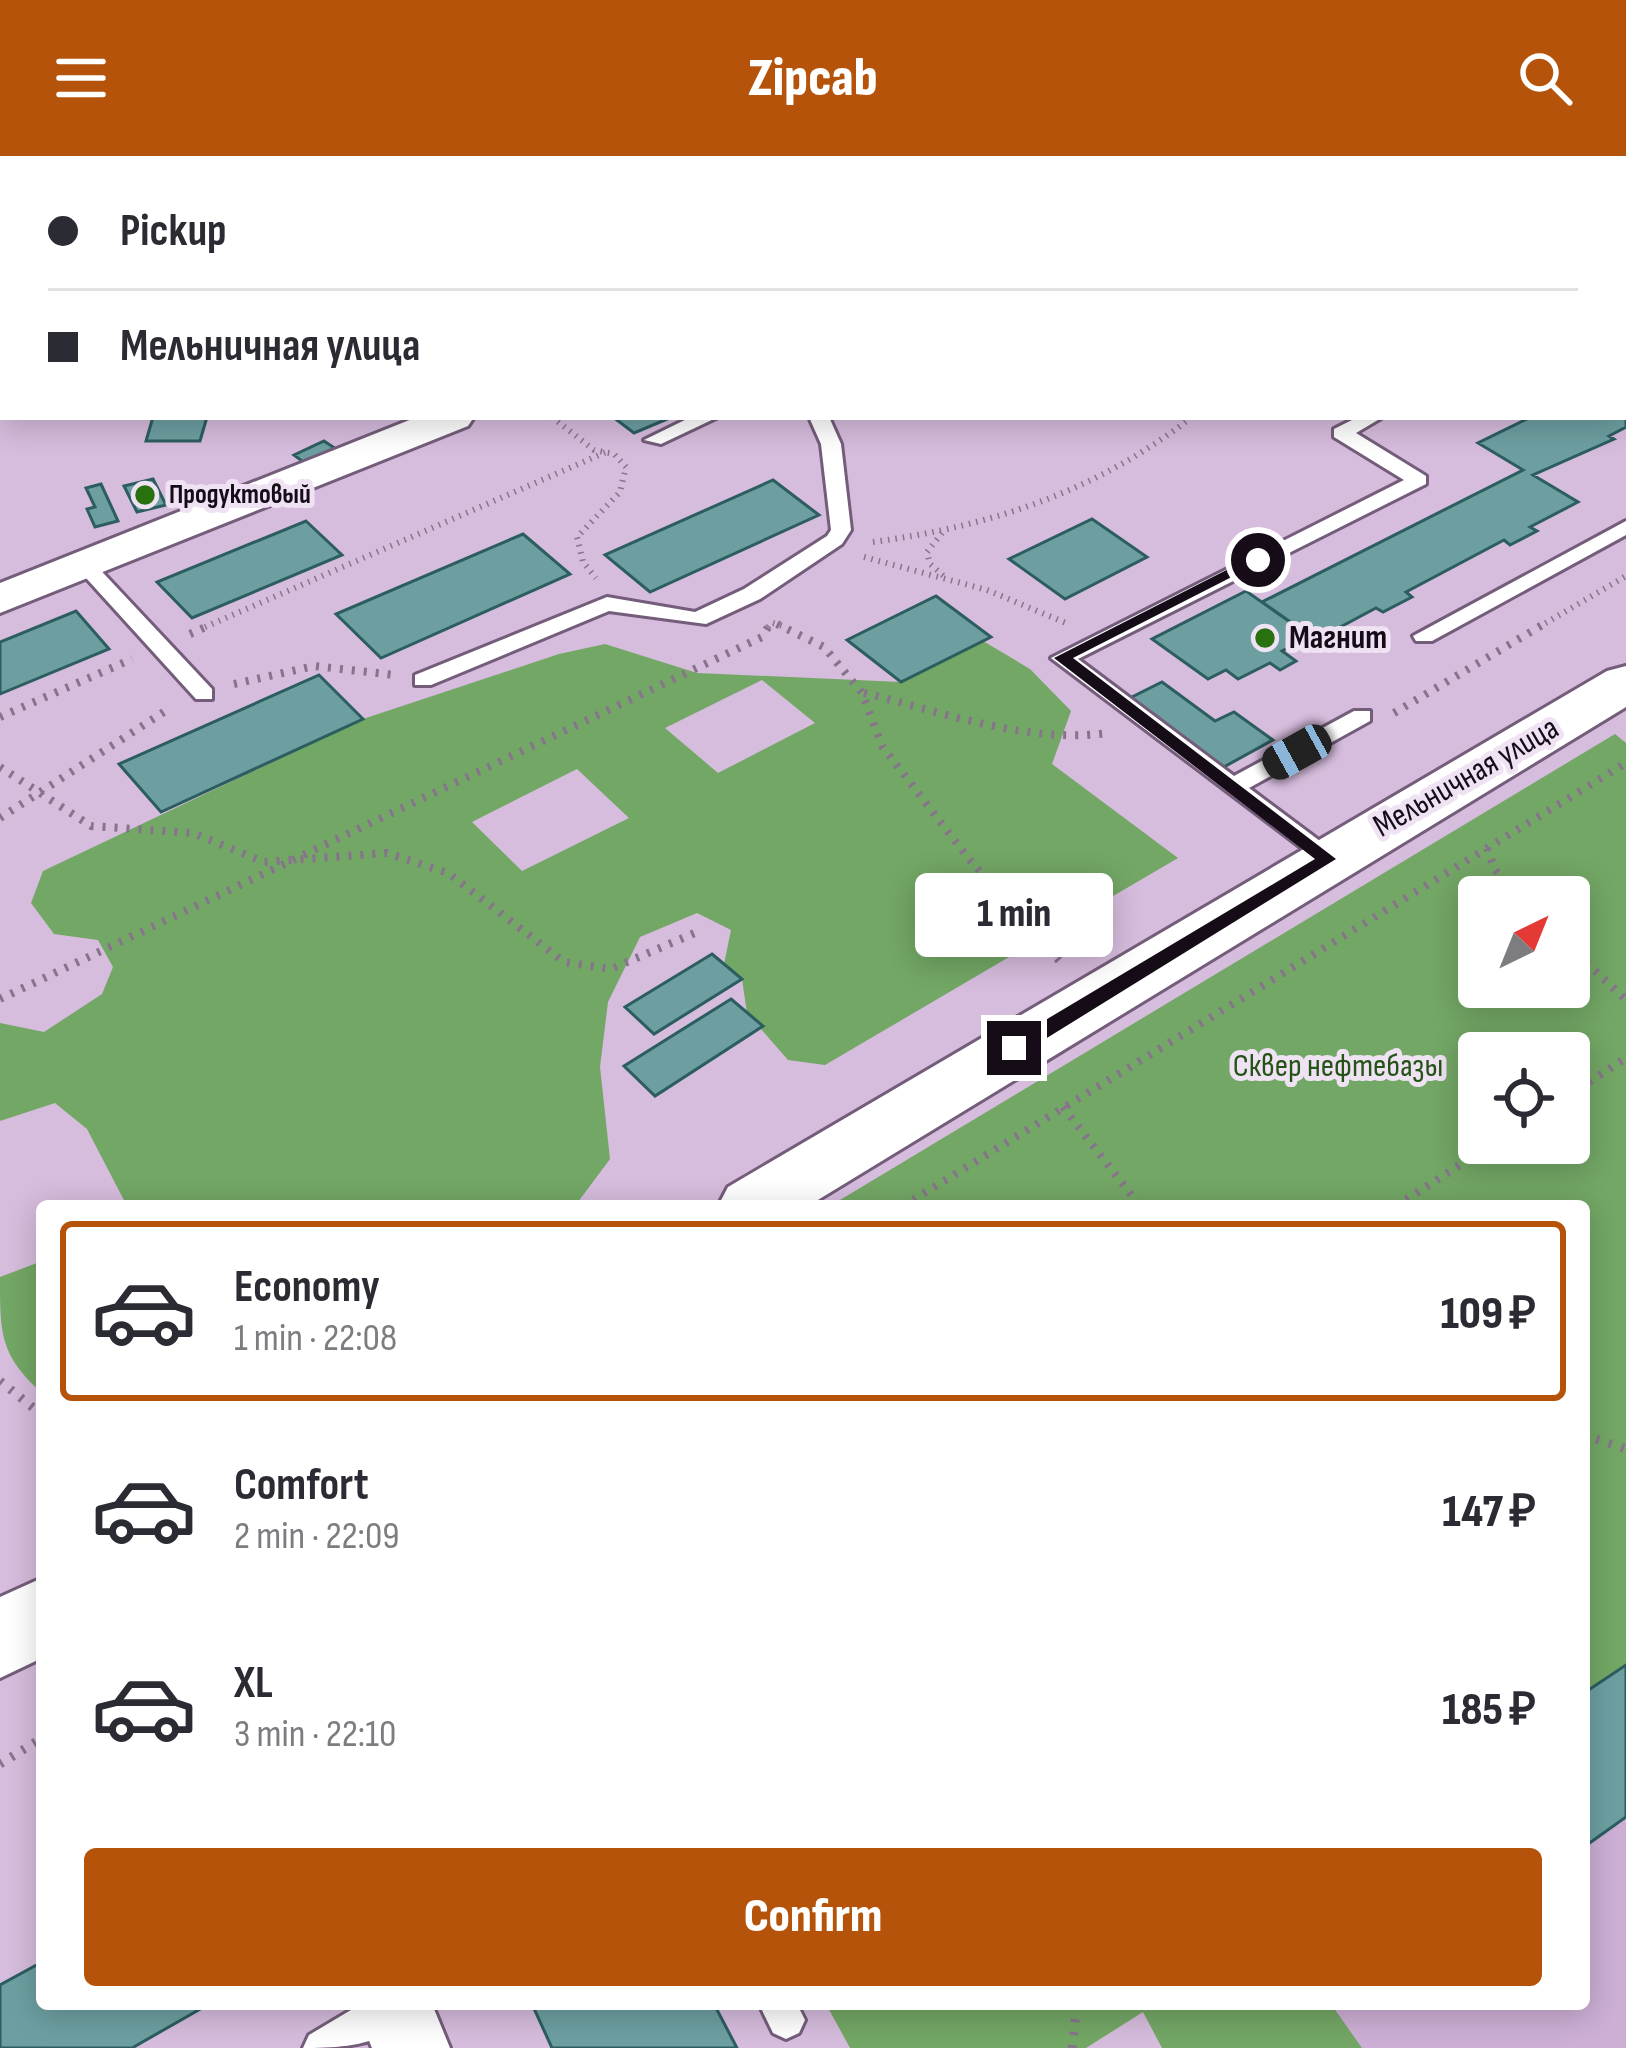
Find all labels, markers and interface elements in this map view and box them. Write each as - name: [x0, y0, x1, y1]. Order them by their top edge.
- icon: menu: [48, 45, 114, 111]
- icon: search: [1512, 45, 1578, 111]
- text: Zipcab: [748, 46, 878, 111]
- text: Pickup: [120, 204, 227, 259]
- text: Мельничная улица: [120, 319, 420, 374]
- place label: Продуктовый: [169, 479, 311, 511]
- marker: Продуктовый: [132, 482, 158, 508]
- route start: [1231, 533, 1285, 587]
- place label: Магнит: [1289, 618, 1387, 658]
- marker: Магнит: [1252, 625, 1278, 651]
- street label: Мельничная улица: [1366, 708, 1566, 846]
- car: [1257, 719, 1337, 785]
- callout: 1 min: [915, 874, 1113, 958]
- north arrow: [1458, 876, 1590, 1008]
- map controls: [1458, 876, 1590, 1164]
- text: 1 min: [977, 891, 1051, 938]
- route end: [987, 1021, 1041, 1075]
- button: locate: [1458, 1032, 1590, 1164]
- park label: Сквер нефтебазы: [1233, 1046, 1443, 1086]
- icon: car: [90, 1257, 198, 1365]
- text: Economy: [234, 1260, 380, 1315]
- text: 109 ₽: [1440, 1287, 1536, 1342]
- text: 1 min · 22:08: [234, 1315, 397, 1362]
- icon: car: [90, 1455, 198, 1563]
- text: Comfort: [234, 1458, 369, 1513]
- text: 147 ₽: [1442, 1485, 1536, 1540]
- text: 2 min · 22:09: [234, 1513, 400, 1560]
- icon: car: [90, 1653, 198, 1761]
- text: XL: [234, 1656, 273, 1711]
- text: 185 ₽: [1442, 1683, 1536, 1738]
- text: 3 min · 22:10: [234, 1711, 396, 1758]
- button: Confirm: [84, 1848, 1542, 1986]

